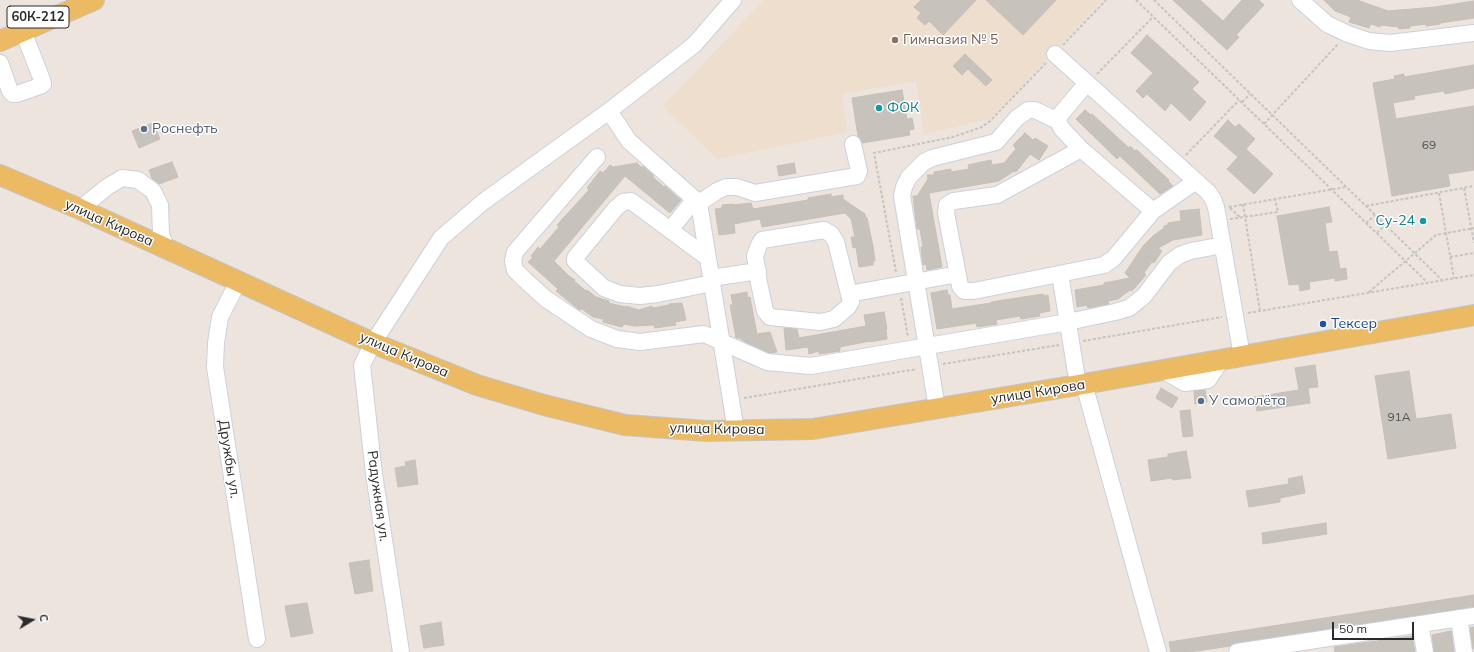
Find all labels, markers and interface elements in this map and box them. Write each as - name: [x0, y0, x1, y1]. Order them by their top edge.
- road number: 60К-212: [7, 6, 69, 28]
- place label: Гимназия № 5: [903, 32, 998, 48]
- marker: Гимназия № 5: [890, 35, 900, 45]
- place label: ФОК: [887, 100, 919, 116]
- marker: ФОК: [874, 103, 884, 113]
- place label: Роснефть: [152, 121, 218, 137]
- marker: Роснефть: [139, 124, 149, 134]
- house number: 69: [1422, 138, 1436, 152]
- street label: улица Кирова: [62, 196, 156, 250]
- place label: Су-24: [1375, 213, 1415, 229]
- marker: Су-24: [1418, 216, 1428, 226]
- place label: Тексер: [1331, 316, 1377, 332]
- marker: Тексер: [1318, 319, 1328, 329]
- street label: улица Кирова: [357, 329, 451, 381]
- street label: улица Кирова: [990, 376, 1086, 408]
- place label: У самолёта: [1209, 393, 1286, 409]
- marker: У самолёта: [1196, 396, 1206, 406]
- house number: 91А: [1387, 410, 1411, 424]
- street label: Дружбы ул.: [214, 419, 244, 499]
- street label: улица Кирова: [669, 420, 765, 438]
- street label: Радужная ул.: [363, 449, 393, 543]
- north arrow: [12, 600, 52, 640]
- text: С: [36, 613, 51, 623]
- scale bar: [1334, 614, 1416, 640]
- text: 50 m: [1339, 621, 1367, 636]

